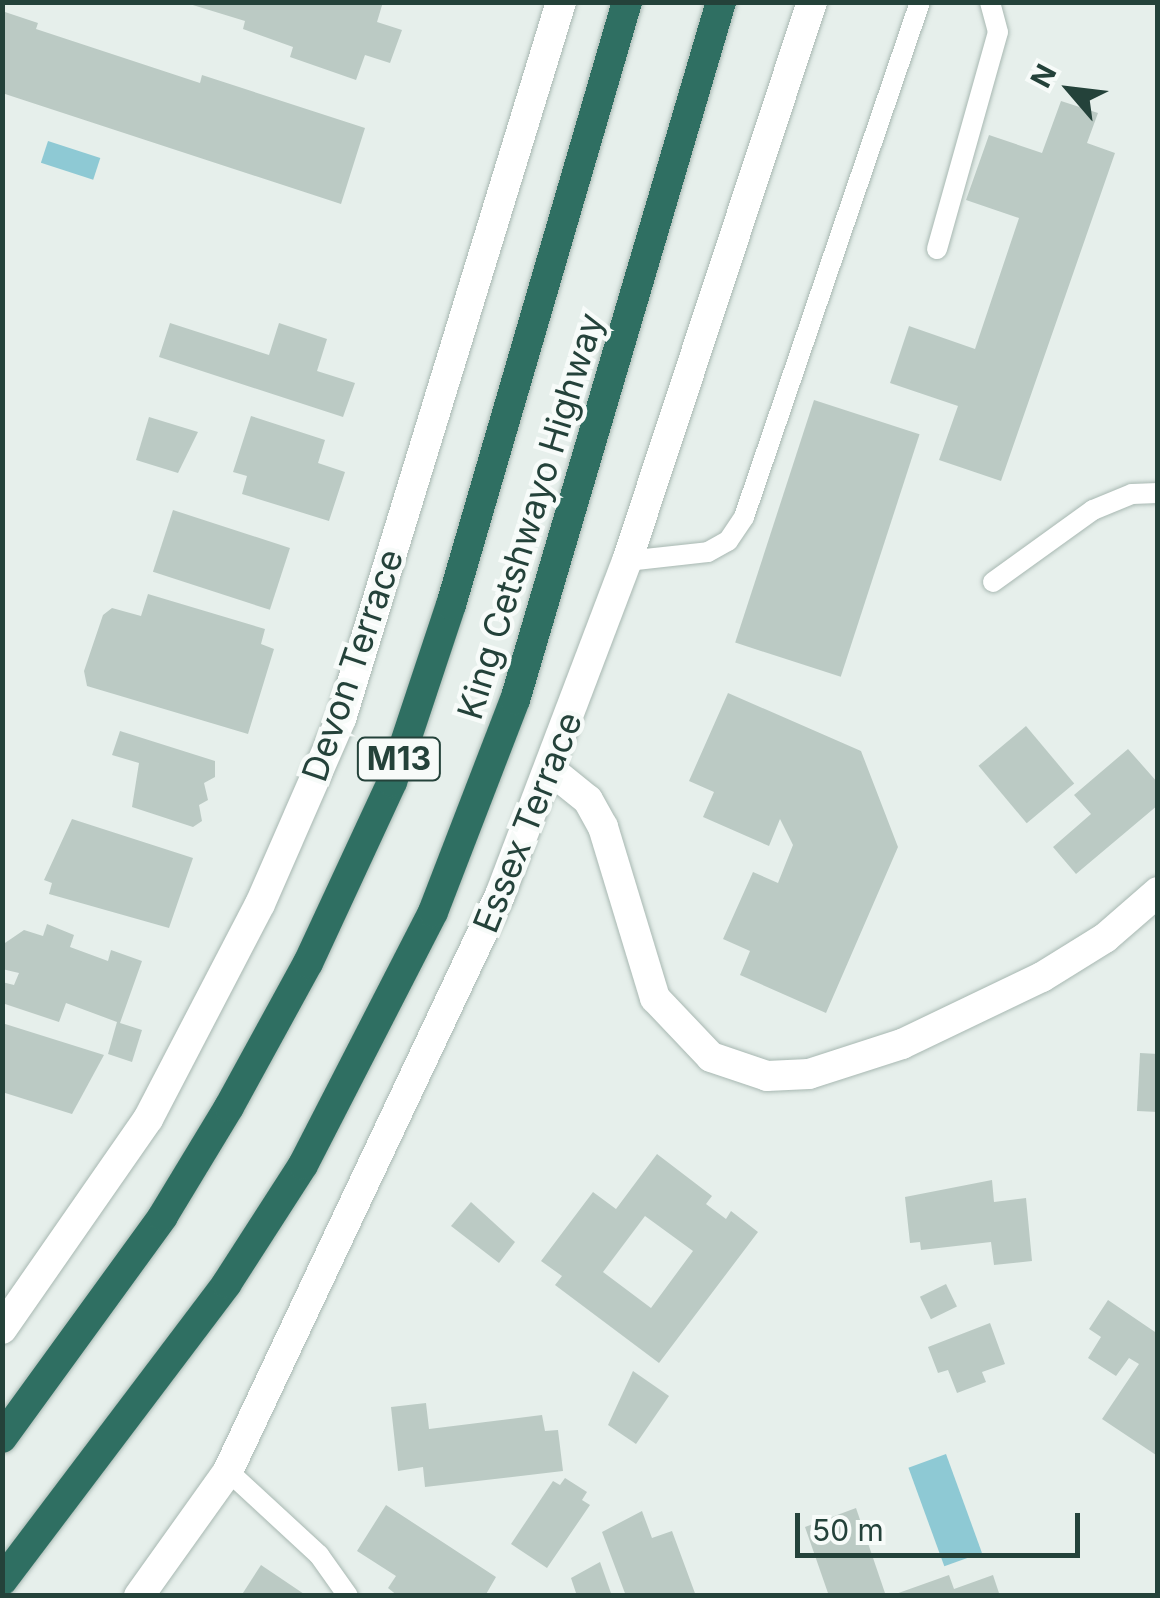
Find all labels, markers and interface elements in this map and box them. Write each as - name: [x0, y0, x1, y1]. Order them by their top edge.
- north arrow: [1020, 40, 1120, 140]
- text: N: [1023, 59, 1064, 93]
- street label: King Cetshwayo Highway: [448, 308, 612, 724]
- street label: Devon Terrace: [293, 543, 411, 787]
- street label: Essex Terrace: [464, 706, 590, 938]
- road number: M13: [356, 732, 442, 786]
- scale bar: [800, 1493, 1085, 1555]
- text: 50 m: [812, 1512, 884, 1548]

